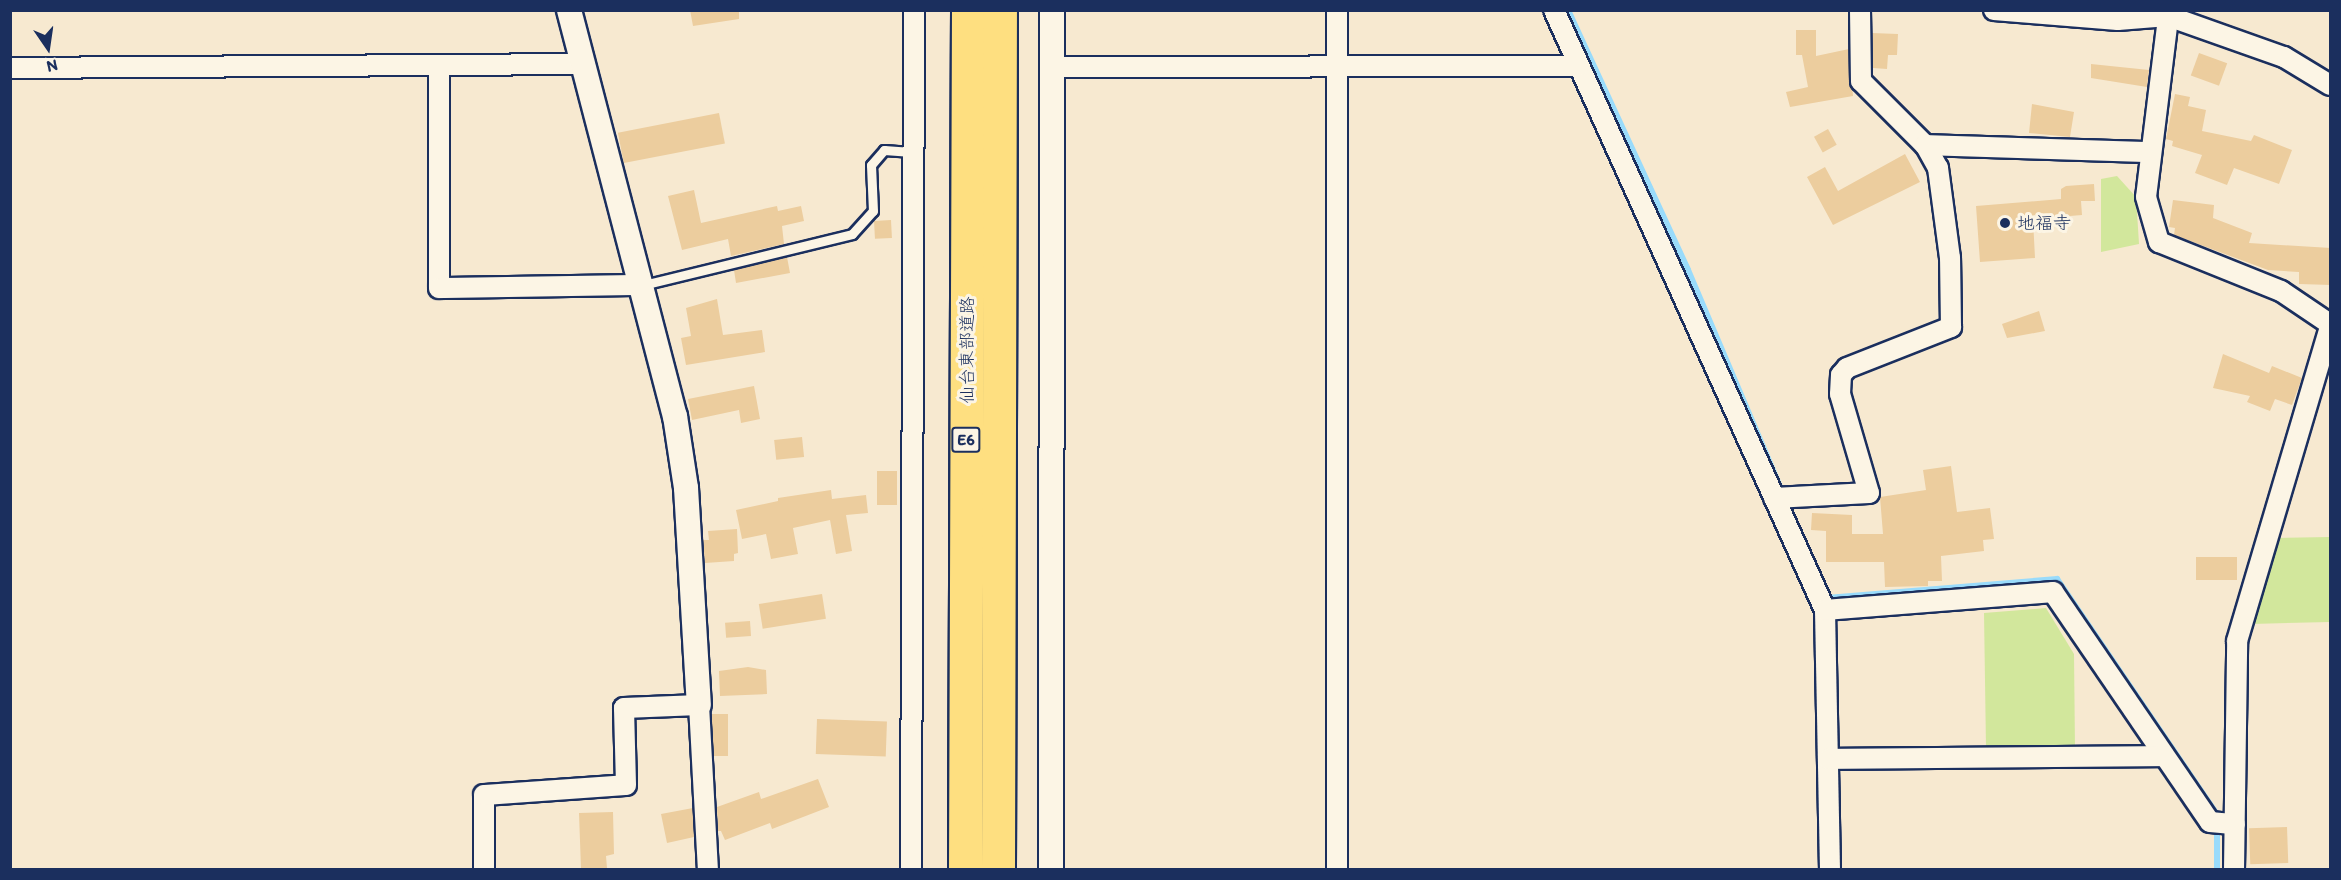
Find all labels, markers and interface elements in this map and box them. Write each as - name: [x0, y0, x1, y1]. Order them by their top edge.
- north arrow: [18, 18, 78, 78]
- text: N: [45, 56, 60, 76]
- place label: 地福寺: [2017, 212, 2071, 234]
- marker: 地福寺: [1998, 216, 2012, 230]
- street label: 仙台東部道路: [956, 296, 978, 404]
- road number: E6: [951, 427, 981, 453]

